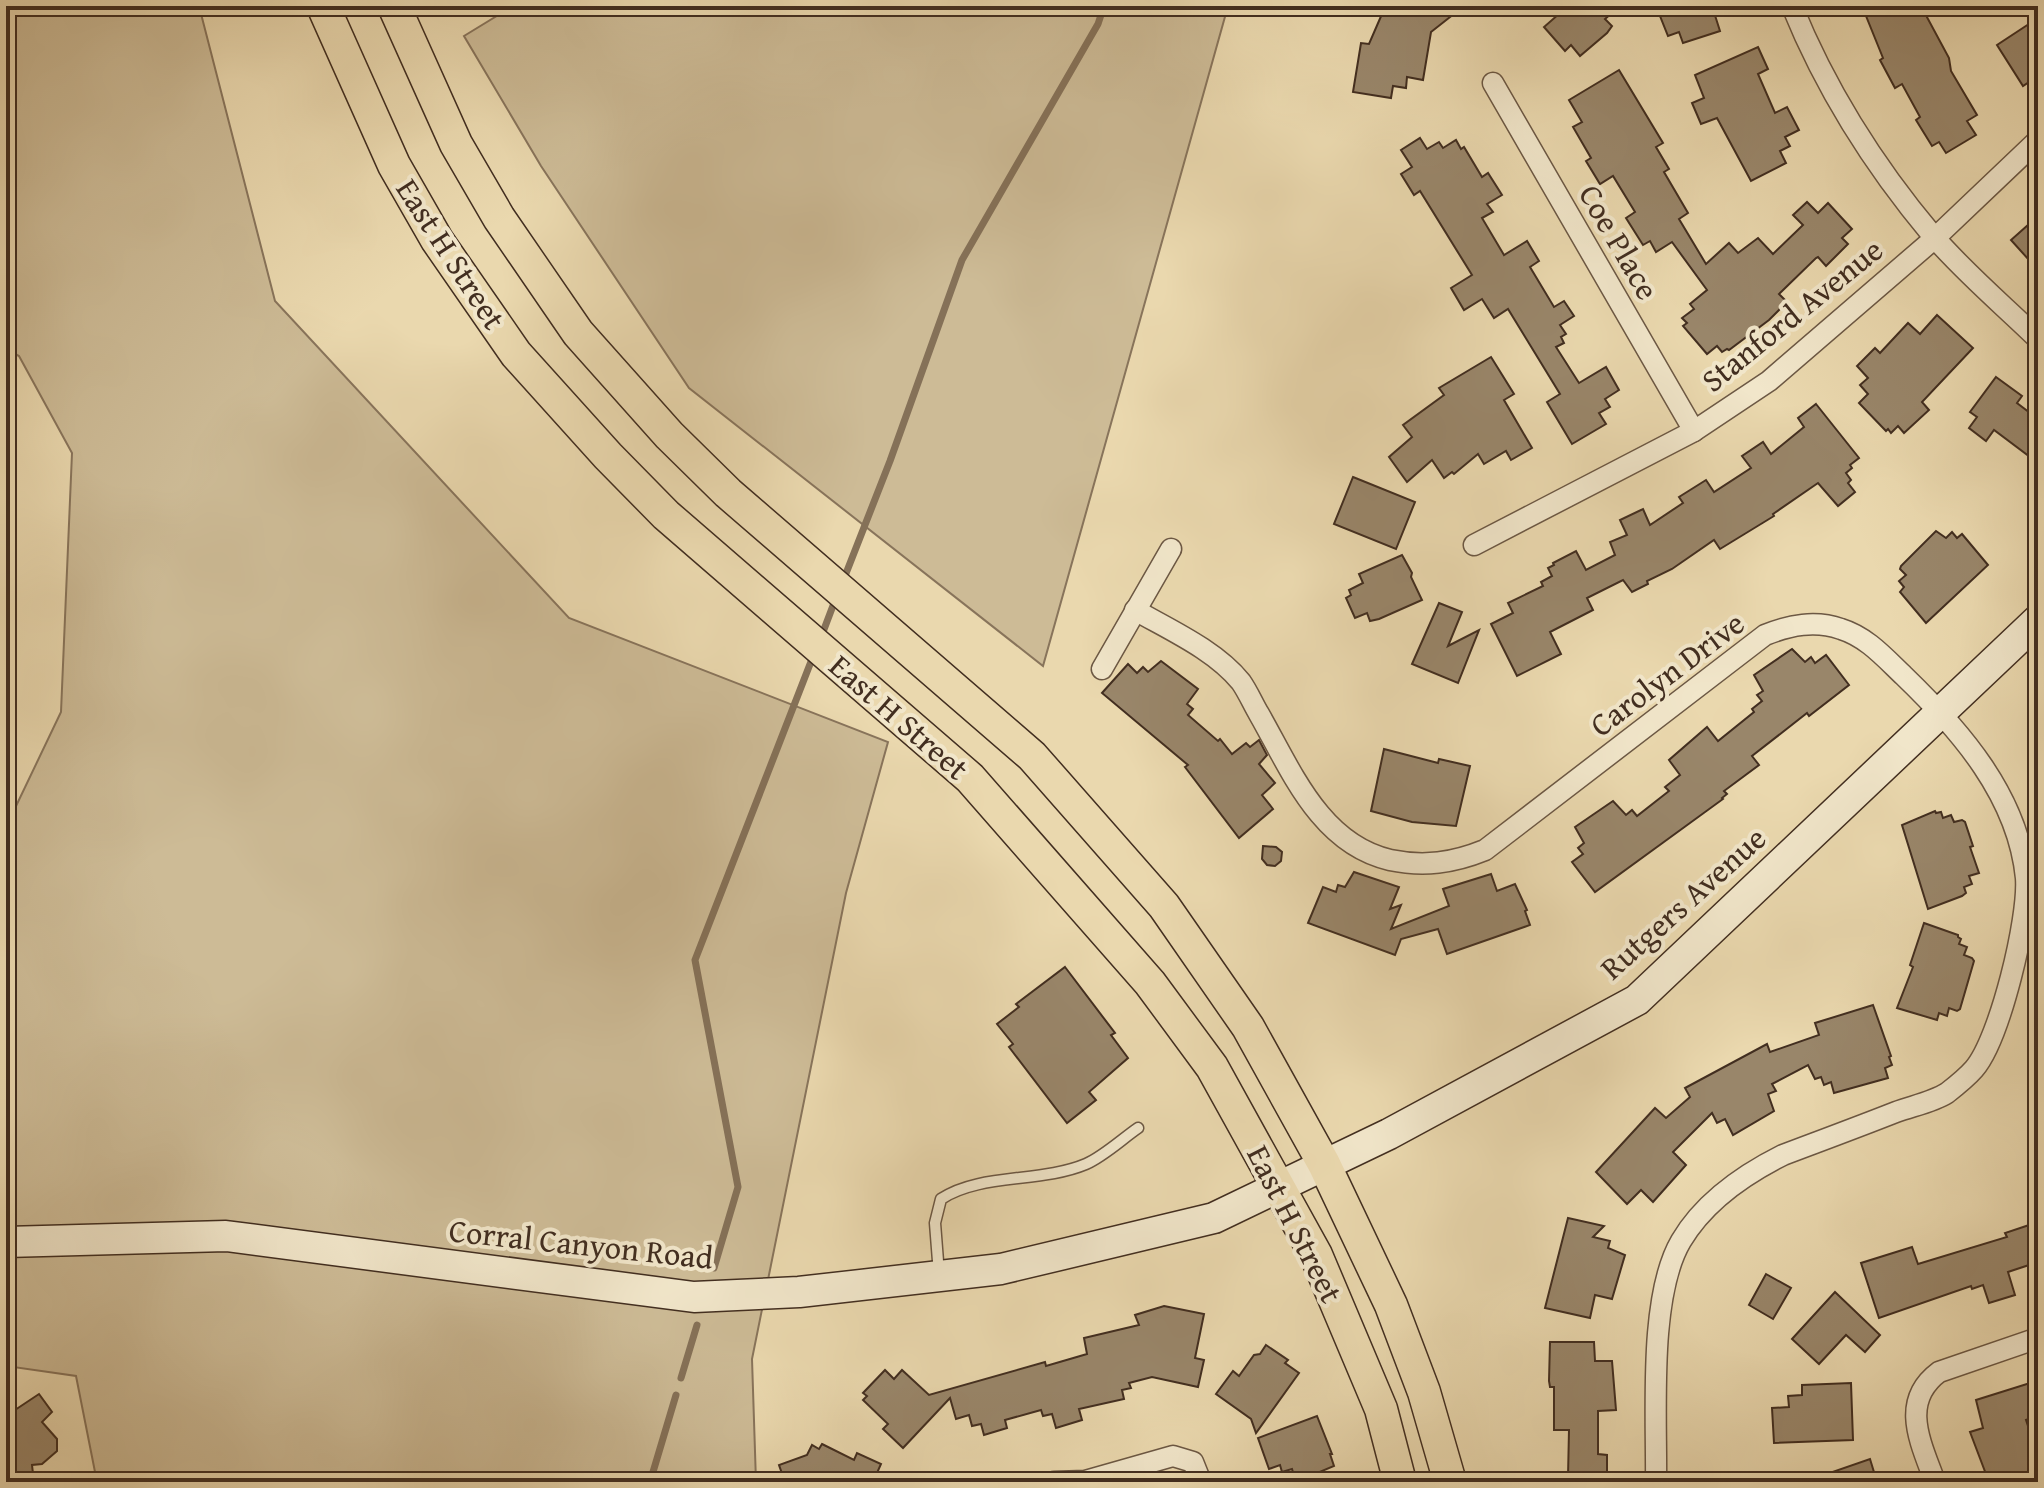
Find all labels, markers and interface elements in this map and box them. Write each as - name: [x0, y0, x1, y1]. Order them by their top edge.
- street label: East H Street: [385, 169, 518, 338]
- street label: Coe Place: [1568, 175, 1671, 308]
- street label: Stanford Avenue: [1691, 227, 1893, 403]
- street label: Carolyn Drive: [1579, 600, 1754, 748]
- street label: East H Street: [819, 643, 979, 791]
- street label: Rutgers Avenue: [1589, 815, 1776, 990]
- street label: East H Street: [1236, 1137, 1355, 1311]
- street label: Corral Canyon Road: [447, 1206, 715, 1281]

